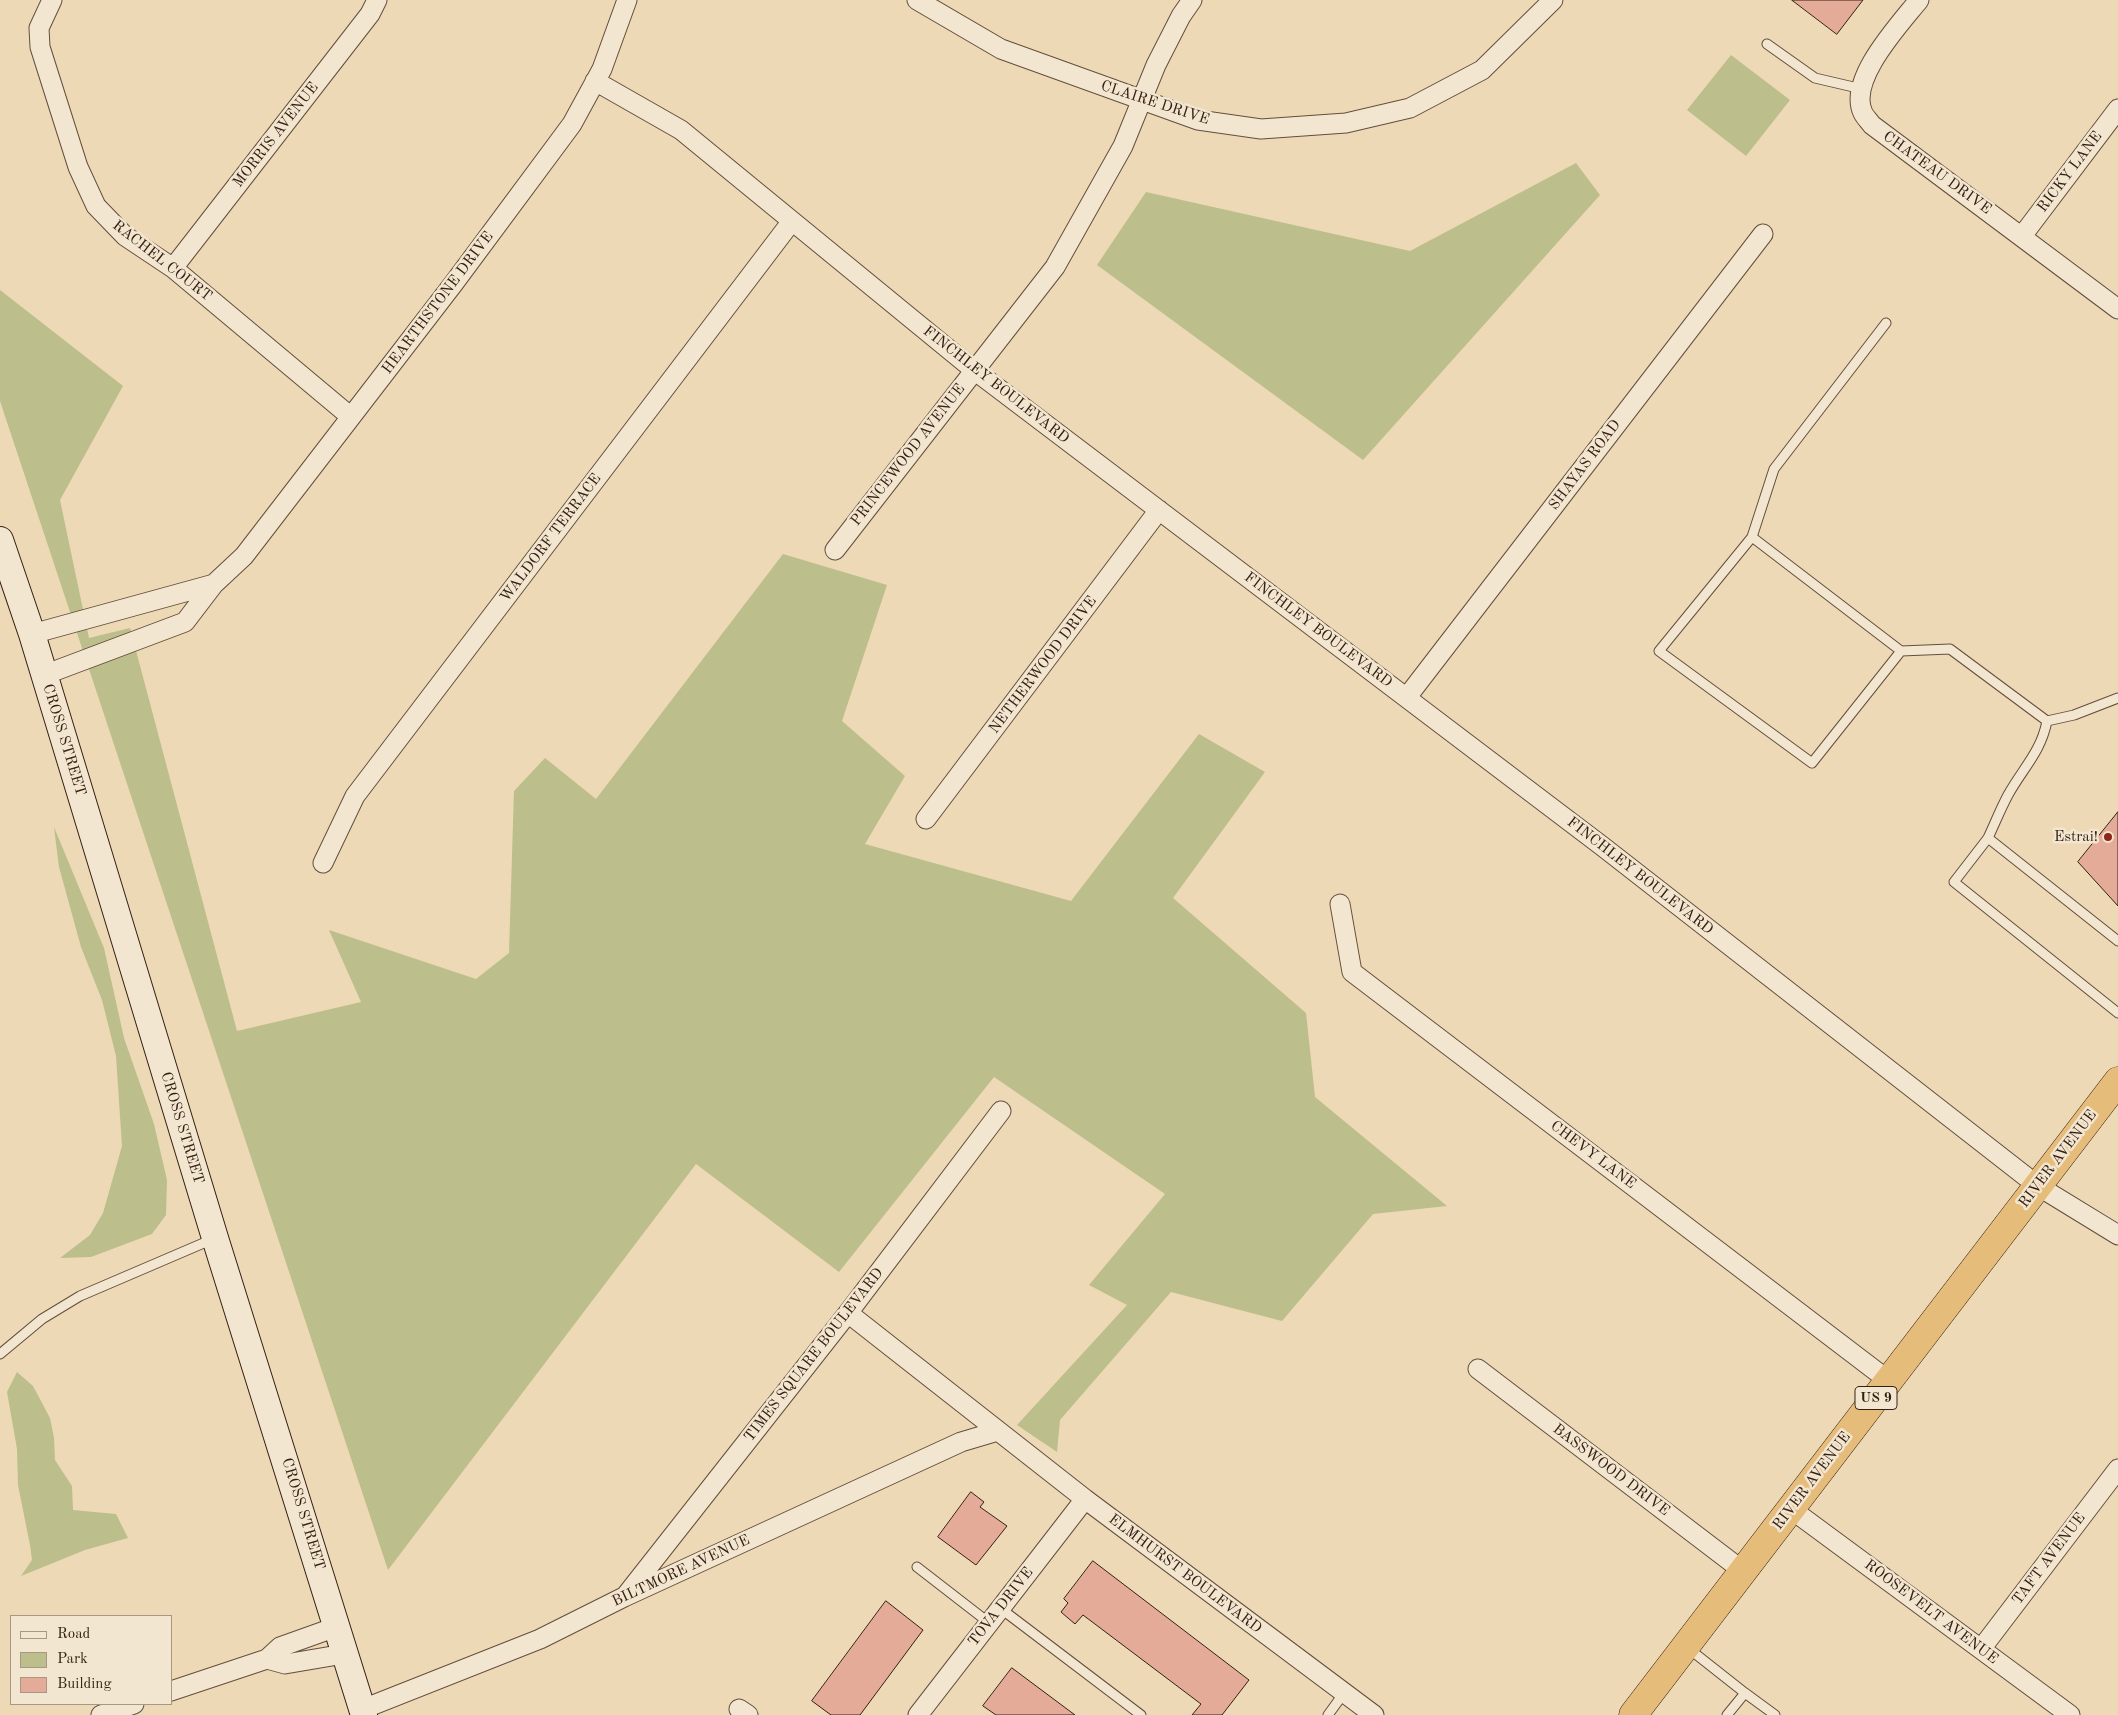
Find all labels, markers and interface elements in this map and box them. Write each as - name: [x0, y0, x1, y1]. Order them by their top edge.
- street label: CLAIRE DRIVE: [1098, 77, 1212, 129]
- street label: MORRIS AVENUE: [229, 79, 323, 191]
- street label: CHATEAU DRIVE: [1879, 128, 1995, 218]
- street label: RICKY LANE: [2034, 128, 2106, 216]
- street label: RACHEL COURT: [109, 217, 215, 305]
- street label: HEARTHSTONE DRIVE: [379, 228, 497, 378]
- street label: FINCHLEY BOULEVARD: [919, 322, 1073, 448]
- street label: PRINCEWOOD AVENUE: [847, 380, 969, 530]
- street label: SHAYAS ROAD: [1545, 416, 1625, 514]
- street label: WALDORF TERRACE: [497, 470, 605, 606]
- street label: FINCHLEY BOULEVARD: [1240, 568, 1396, 692]
- street label: NETHERWOOD DRIVE: [985, 593, 1101, 737]
- street label: CROSS STREET: [38, 682, 90, 798]
- street label: FINCHLEY BOULEVARD: [1563, 813, 1717, 939]
- place label: Estrai!: [2054, 828, 2098, 846]
- marker: Estrai!: [2102, 831, 2114, 843]
- street label: CROSS STREET: [156, 1070, 208, 1186]
- street label: RIVER AVENUE: [2015, 1106, 2101, 1212]
- street label: CHEVY LANE: [1547, 1117, 1639, 1193]
- street label: TIMES SQUARE BOULEVARD: [741, 1264, 887, 1446]
- road number: US 9: [1855, 1386, 1897, 1410]
- street label: BASSWOOD DRIVE: [1549, 1420, 1673, 1520]
- street label: RIVER AVENUE: [1769, 1428, 1855, 1534]
- street label: CROSS STREET: [277, 1456, 329, 1572]
- street label: TAFT AVENUE: [2009, 1509, 2089, 1609]
- street label: ELMHURST BOULEVARD: [1105, 1510, 1265, 1638]
- street label: BILTMORE AVENUE: [609, 1531, 753, 1611]
- street label: ROOSEVELT AVENUE: [1861, 1556, 2001, 1668]
- street label: TOVA DRIVE: [965, 1564, 1037, 1650]
- legend: [10, 1615, 172, 1705]
- text: Road: [57, 1627, 90, 1642]
- text: Park: [57, 1652, 88, 1667]
- text: Building: [57, 1677, 112, 1692]

